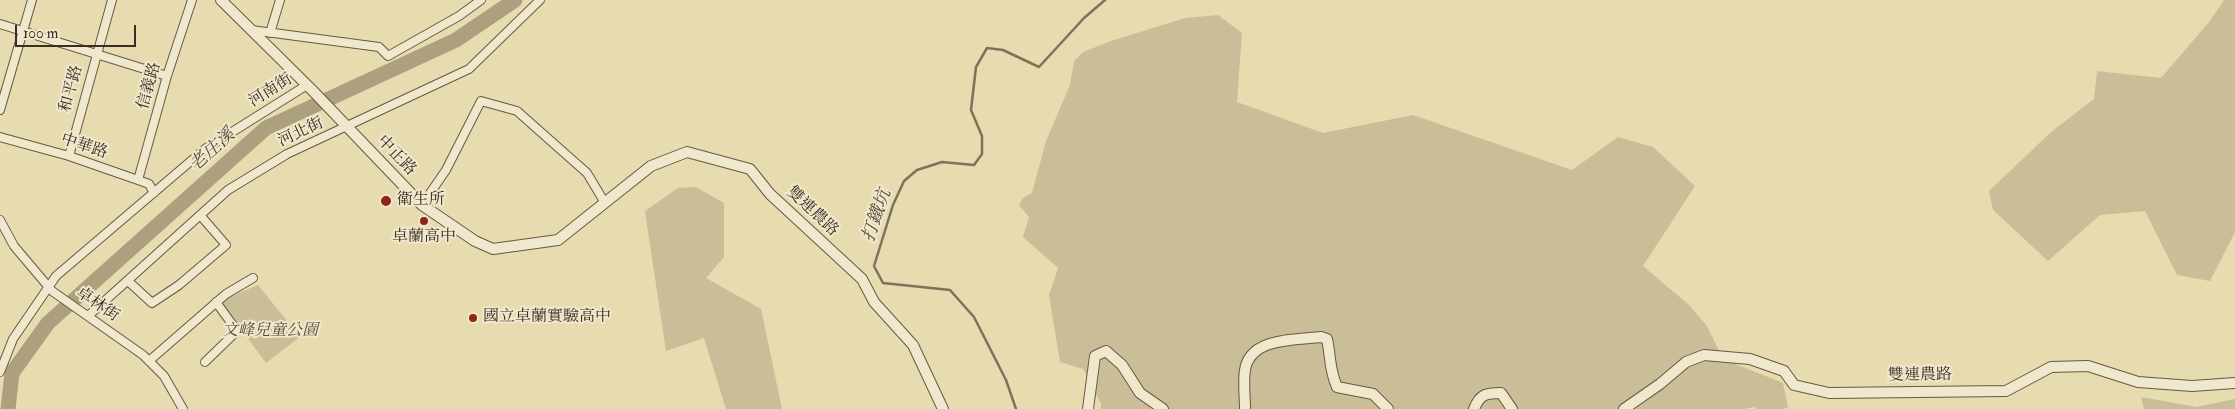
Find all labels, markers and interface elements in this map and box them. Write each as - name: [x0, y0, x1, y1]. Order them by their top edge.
- scale bar: [18, 15, 139, 47]
- text: 100 m: [23, 24, 58, 43]
- street label: 信義路: [134, 60, 166, 112]
- street label: 和平路: [57, 63, 87, 115]
- street label: 河南街: [246, 70, 296, 112]
- street label: 河北街: [275, 114, 327, 152]
- water label: 老庄溪: [186, 125, 240, 177]
- street label: 中華路: [58, 130, 110, 164]
- street label: 中正路: [372, 132, 420, 180]
- street label: 雙連農路: [782, 183, 842, 241]
- water label: 打鐵坑: [859, 187, 897, 245]
- place label: 衛生所: [397, 191, 445, 211]
- marker: 衛生所: [379, 194, 393, 208]
- marker: 卓蘭高中: [418, 215, 430, 227]
- place label: 卓蘭高中: [392, 228, 456, 248]
- street label: 卓林街: [72, 284, 122, 326]
- place label: 國立卓蘭實驗高中: [483, 308, 611, 328]
- marker: 國立卓蘭實驗高中: [467, 312, 479, 324]
- park label: 文峰兒童公園: [222, 322, 318, 342]
- street label: 雙連農路: [1888, 366, 1952, 386]

